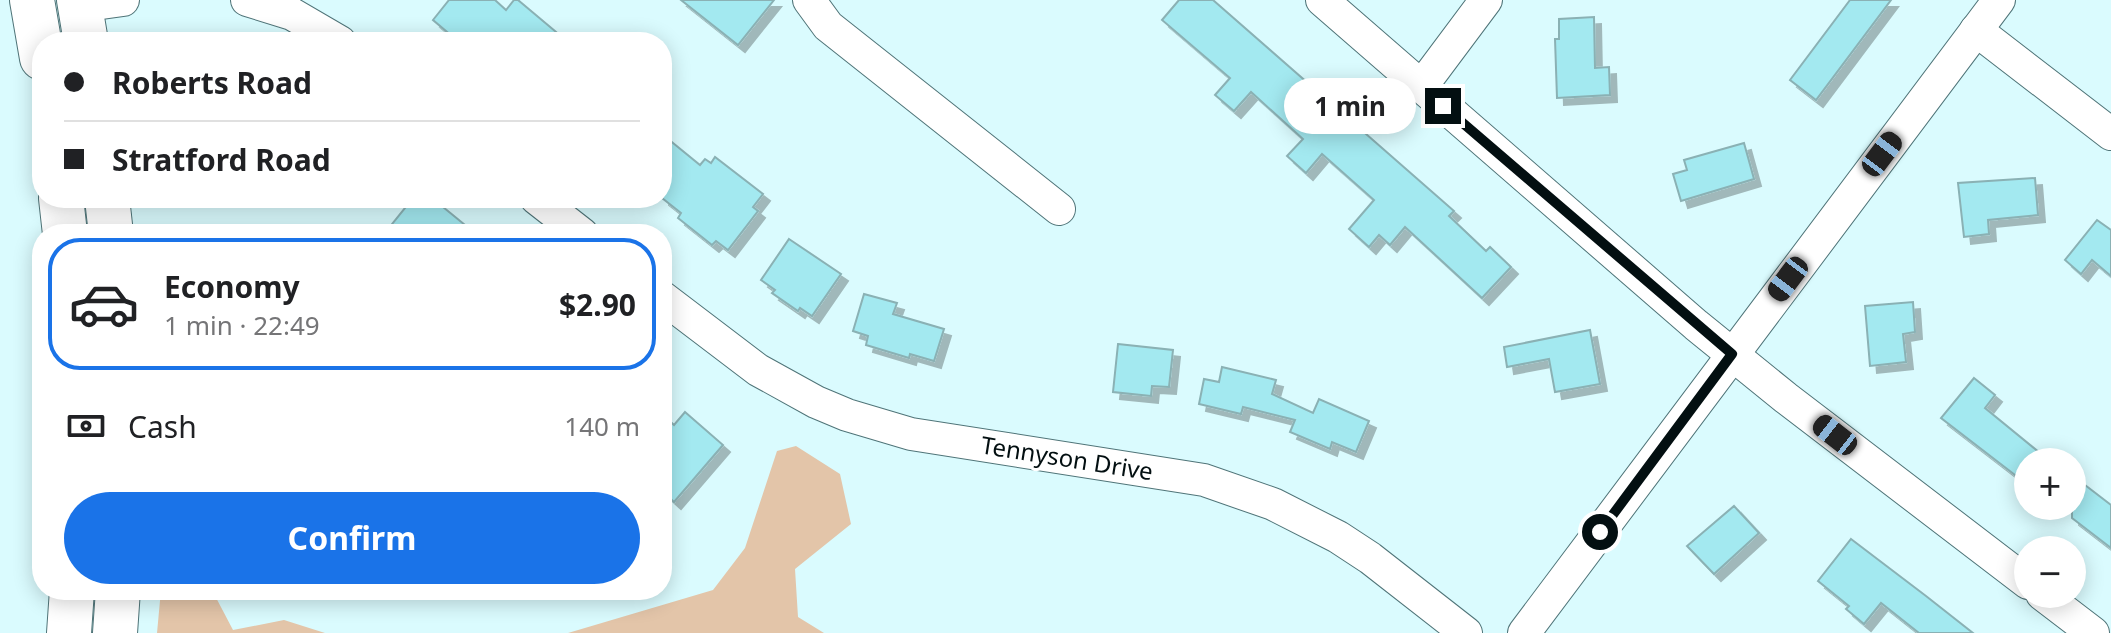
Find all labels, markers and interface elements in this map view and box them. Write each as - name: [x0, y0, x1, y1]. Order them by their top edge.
- text: Roberts Road: [112, 62, 312, 103]
- callout: 1 min: [1283, 78, 1415, 134]
- text: 1 min: [1314, 88, 1386, 124]
- route end: [1425, 88, 1461, 124]
- car: [1858, 128, 1906, 180]
- text: Stratford Road: [112, 139, 331, 180]
- car: [1764, 253, 1812, 305]
- text: Economy: [164, 266, 300, 307]
- icon: car: [68, 268, 140, 340]
- text: $2.90: [559, 284, 636, 325]
- text: 1 min · 22:49: [164, 307, 320, 343]
- icon: cash: [64, 404, 108, 448]
- text: Cash: [128, 406, 197, 447]
- text: 140 m: [564, 408, 640, 444]
- car: [1809, 411, 1861, 459]
- street label: Tennyson Drive: [979, 428, 1156, 487]
- map controls: [2014, 448, 2086, 608]
- button: +: [2014, 448, 2086, 520]
- button: Confirm: [64, 492, 640, 584]
- route start: [1582, 514, 1618, 550]
- button: −: [2014, 536, 2086, 608]

